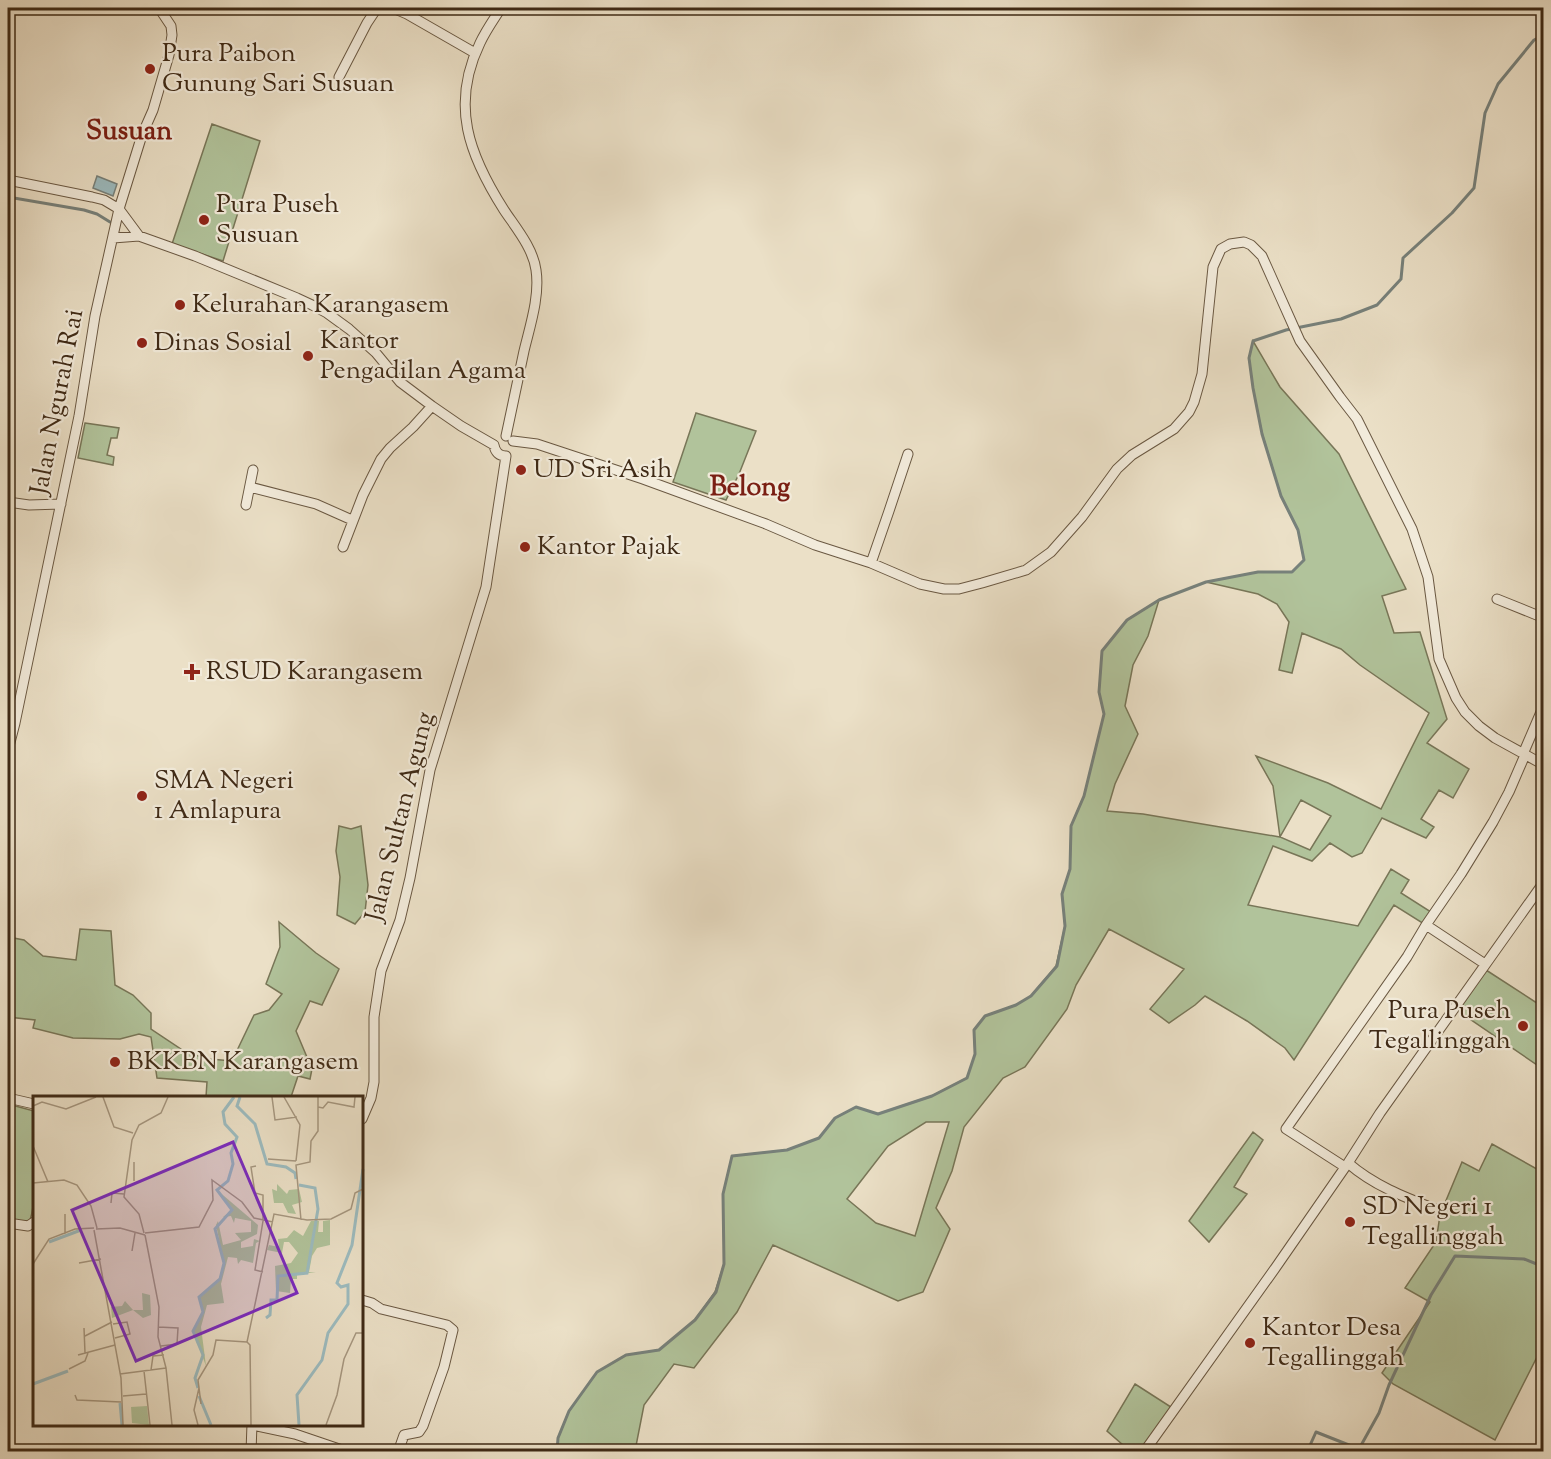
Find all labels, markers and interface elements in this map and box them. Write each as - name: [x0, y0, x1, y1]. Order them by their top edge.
- place label: Pura Paibon Gunung Sari Susuan: [162, 36, 394, 103]
- marker: Pura Paibon Gunung Sari Susuan: [143, 62, 157, 76]
- district label: Susuan: [86, 113, 172, 152]
- place label: Pura Puseh Susuan: [216, 187, 339, 254]
- marker: Pura Puseh Susuan: [197, 213, 211, 227]
- place label: Kelurahan Karangasem: [192, 287, 449, 324]
- marker: Kelurahan Karangasem: [173, 298, 187, 312]
- street label: Jalan Ngurah Rai: [21, 306, 94, 500]
- place label: Kantor Pengadilan Agama: [320, 323, 526, 390]
- place label: Dinas Sosial: [154, 325, 292, 362]
- marker: Dinas Sosial: [135, 336, 149, 350]
- marker: Kantor Pengadilan Agama: [301, 349, 315, 363]
- place label: UD Sri Asih: [533, 452, 672, 489]
- marker: UD Sri Asih: [514, 463, 528, 477]
- district label: Belong: [710, 469, 790, 508]
- place label: Kantor Pajak: [537, 529, 681, 566]
- marker: Kantor Pajak: [518, 540, 532, 554]
- place label: RSUD Karangasem: [206, 654, 423, 691]
- marker: RSUD Karangasem: [183, 663, 201, 681]
- street label: Jalan Sultan Agung: [357, 708, 445, 928]
- place label: SMA Negeri 1 Amlapura: [154, 763, 294, 830]
- marker: SMA Negeri 1 Amlapura: [135, 789, 149, 803]
- place label: Pura Puseh Tegallinggah: [1369, 993, 1511, 1060]
- marker: Pura Puseh Tegallinggah: [1516, 1019, 1530, 1033]
- place label: BKKBN Karangasem: [127, 1044, 359, 1081]
- marker: BKKBN Karangasem: [108, 1055, 122, 1069]
- inset map: [33, 1096, 363, 1426]
- place label: SD Negeri 1 Tegallinggah: [1362, 1189, 1504, 1256]
- marker: SD Negeri 1 Tegallinggah: [1343, 1215, 1357, 1229]
- place label: Kantor Desa Tegallinggah: [1262, 1310, 1404, 1377]
- marker: Kantor Desa Tegallinggah: [1243, 1336, 1257, 1350]

